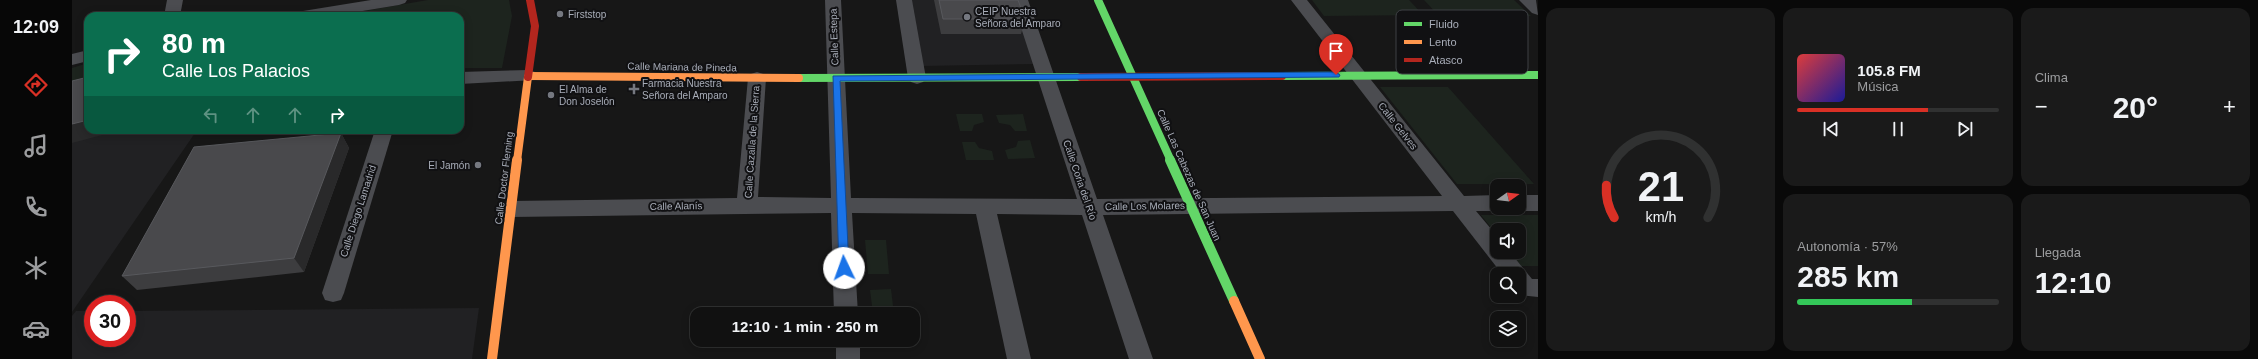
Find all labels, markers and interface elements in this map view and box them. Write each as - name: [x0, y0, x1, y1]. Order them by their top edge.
- place label: CEIP Nuestra Señora del Amparo: [975, 6, 1061, 29]
- street label: Calle Estepa: [827, 8, 840, 66]
- marker: Firststop: [555, 9, 565, 19]
- place label: Firststop: [568, 9, 607, 20]
- legend: [1396, 10, 1528, 74]
- marker: CEIP Nuestra Señora del Amparo: [962, 12, 972, 22]
- text: 12:09: [13, 17, 59, 37]
- text: Fluido: [1429, 18, 1459, 30]
- icon: right: [96, 28, 148, 80]
- text: 80 m: [162, 28, 226, 59]
- pin: [1319, 34, 1353, 75]
- text: Lento: [1429, 36, 1457, 48]
- icon: arrive: [1325, 40, 1347, 62]
- text: Atasco: [1429, 54, 1463, 66]
- text: Calle Los Palacios: [162, 61, 310, 81]
- street label: Calle Mariana de Pineda: [627, 61, 737, 73]
- text: 105.8 FM: [1857, 62, 1921, 79]
- text: Clima: [2035, 70, 2068, 85]
- icon: directions: [22, 71, 50, 99]
- place label: Farmacia Nuestra Señora del Amparo: [642, 78, 728, 101]
- text: Música: [1857, 79, 1899, 94]
- place label: El Alma de Don Joselón: [559, 84, 615, 107]
- marker: Farmacia Nuestra Señora del Amparo: [629, 84, 639, 94]
- street label: Calle Cazalla de la Sierra: [743, 85, 761, 199]
- marker: El Alma de Don Joselón: [546, 90, 556, 100]
- text: 20°: [2113, 91, 2158, 124]
- text: −: [2035, 94, 2048, 119]
- text: +: [2223, 94, 2236, 119]
- street label: Calle Gelves: [1376, 100, 1420, 152]
- icon: left: [200, 104, 222, 126]
- icon: ahead: [242, 104, 264, 126]
- icon: ahead: [284, 104, 306, 126]
- icon: right: [326, 104, 348, 126]
- street label: Calle Las Cabezas de San Juan: [1155, 108, 1223, 242]
- icon: previous: [1820, 118, 1842, 140]
- icon: pause: [1887, 118, 1909, 140]
- icon: next: [1954, 118, 1976, 140]
- street label: Calle Doctor Fleming: [493, 131, 515, 225]
- icon: music: [22, 132, 50, 160]
- street label: Calle Coria del Río: [1061, 139, 1099, 222]
- place label: El Jamón: [428, 160, 470, 171]
- marker: El Jamón: [473, 160, 483, 170]
- text: 21: [1638, 162, 1684, 209]
- street label: Calle Diego Lamadrid: [338, 164, 378, 258]
- north arrow: [1490, 179, 1526, 215]
- map controls: [1490, 179, 1526, 347]
- icon: phone: [22, 193, 50, 221]
- street label: Calle Alanís: [650, 200, 702, 212]
- street label: Calle Los Molares: [1105, 200, 1185, 212]
- text: km/h: [1645, 208, 1676, 224]
- button: sound: [1490, 223, 1526, 259]
- text: Autonomía · 57%: [1797, 239, 1898, 254]
- text: Llegada: [2035, 245, 2081, 260]
- position arrow: [823, 247, 865, 289]
- icon: climate: [22, 254, 50, 282]
- text: 285 km: [1797, 260, 1899, 293]
- text: 12:10: [2035, 266, 2111, 299]
- button: search: [1490, 267, 1526, 303]
- speed limit sign: 30: [84, 295, 136, 347]
- button: layers: [1490, 311, 1526, 347]
- icon: car: [22, 315, 50, 343]
- text: 12:10 · 1 min · 250 m: [732, 318, 878, 335]

